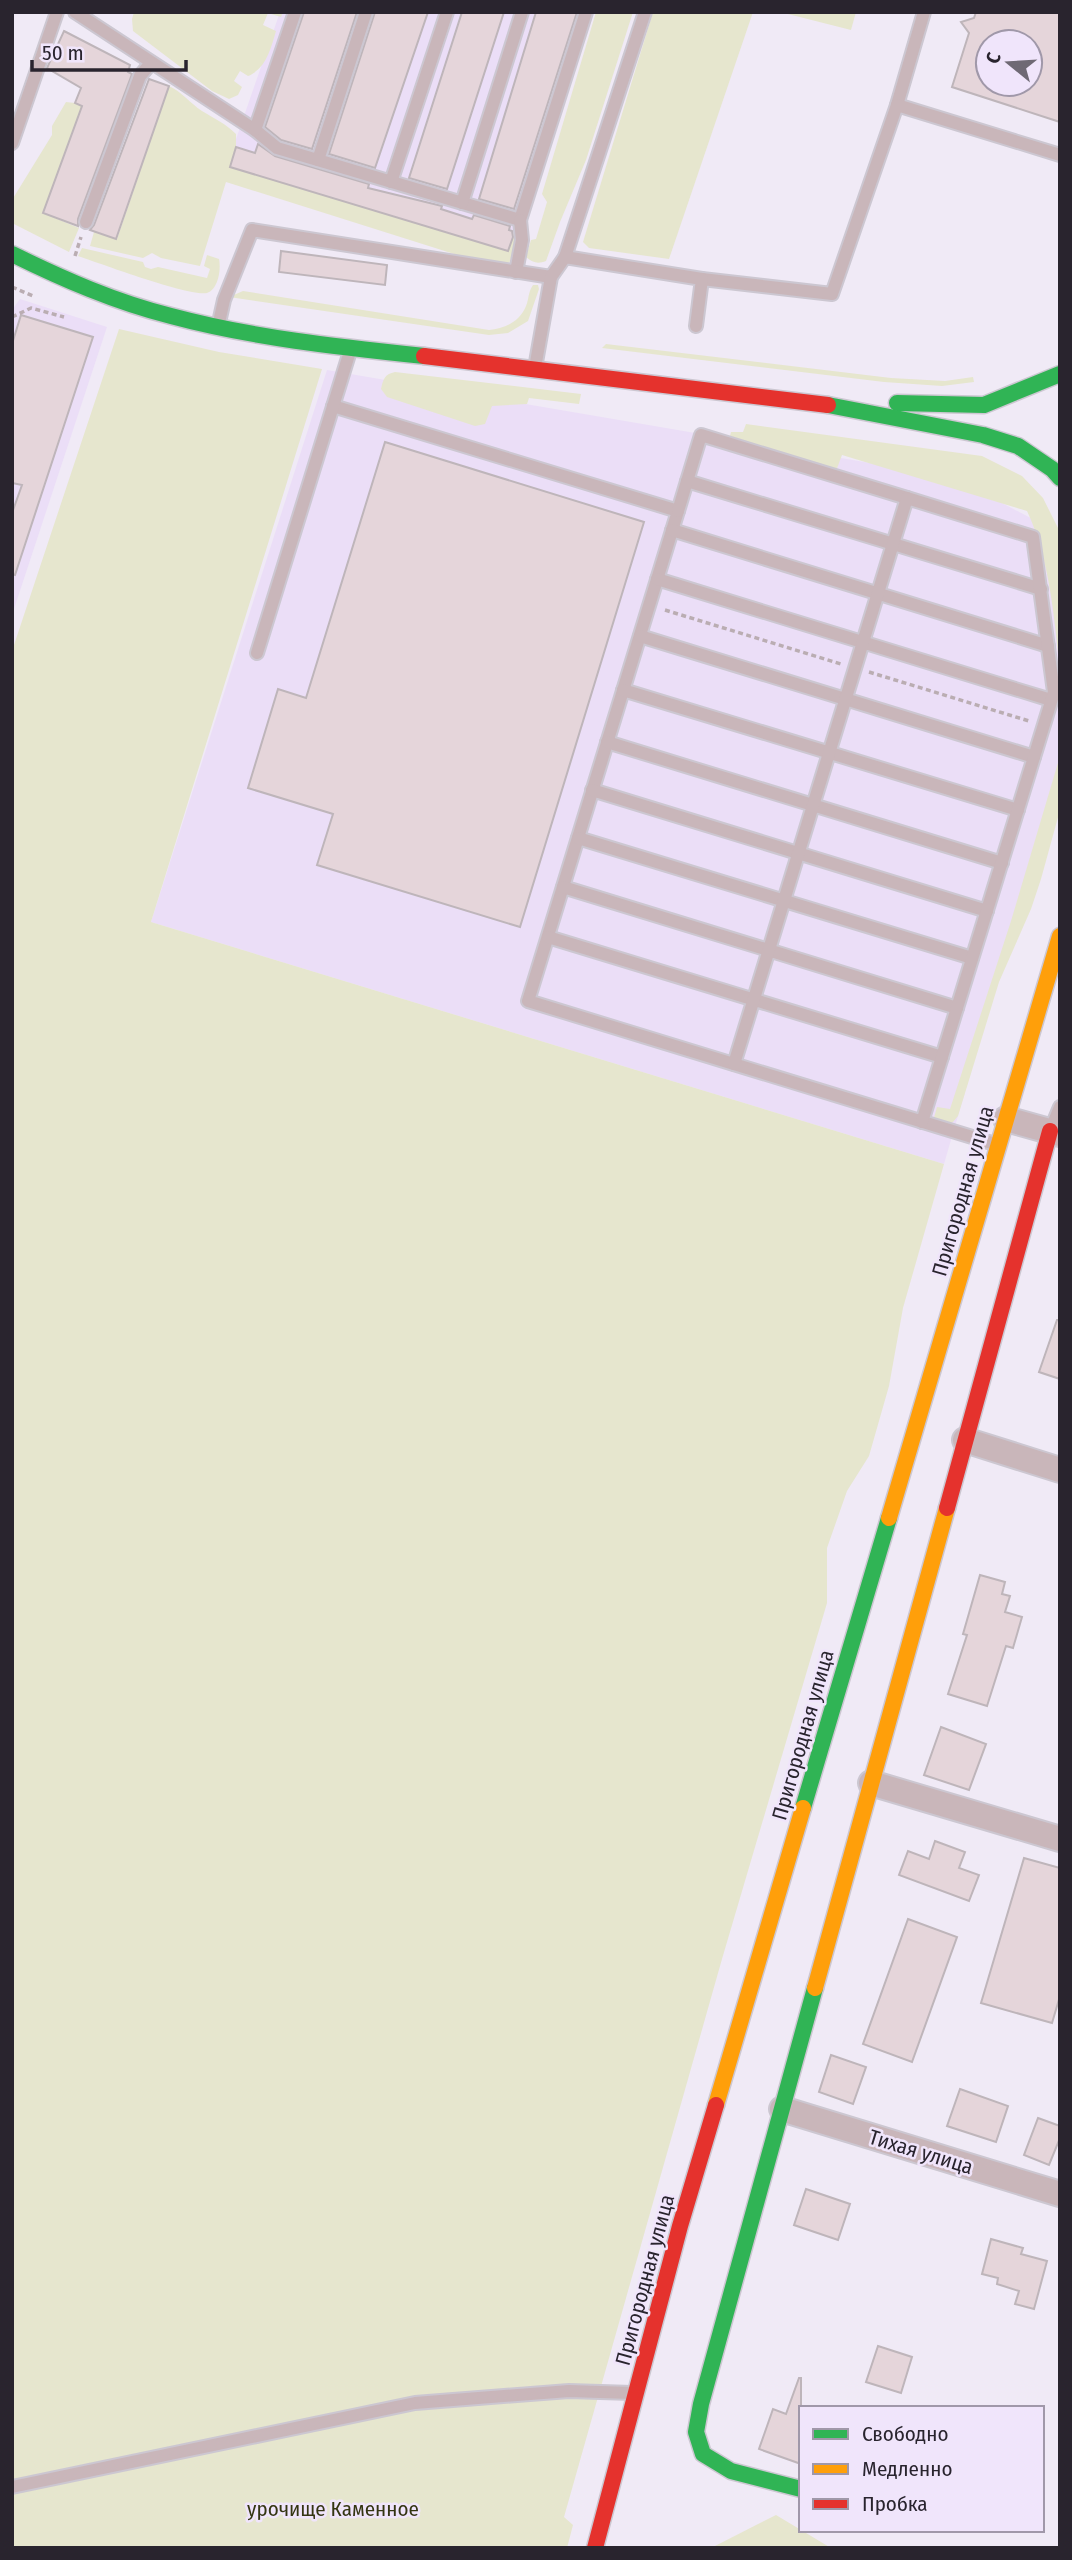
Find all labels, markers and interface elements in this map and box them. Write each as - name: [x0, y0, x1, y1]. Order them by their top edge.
- scale bar: [32, 28, 186, 72]
- north arrow: [974, 28, 1044, 98]
- text: 50 m: [42, 40, 84, 66]
- text: С: [981, 50, 1006, 66]
- street label: Пригородная улица: [926, 1103, 1000, 1279]
- street label: Пригородная улица: [766, 1647, 840, 1823]
- street label: Тихая улица: [866, 2124, 976, 2180]
- street label: Пригородная улица: [610, 2192, 680, 2368]
- legend: [799, 2406, 1044, 2532]
- text: Свободно: [862, 2421, 948, 2447]
- text: Медленно: [862, 2456, 952, 2482]
- text: Пробка: [862, 2491, 928, 2517]
- park label: урочище Каменное: [247, 2496, 419, 2522]

